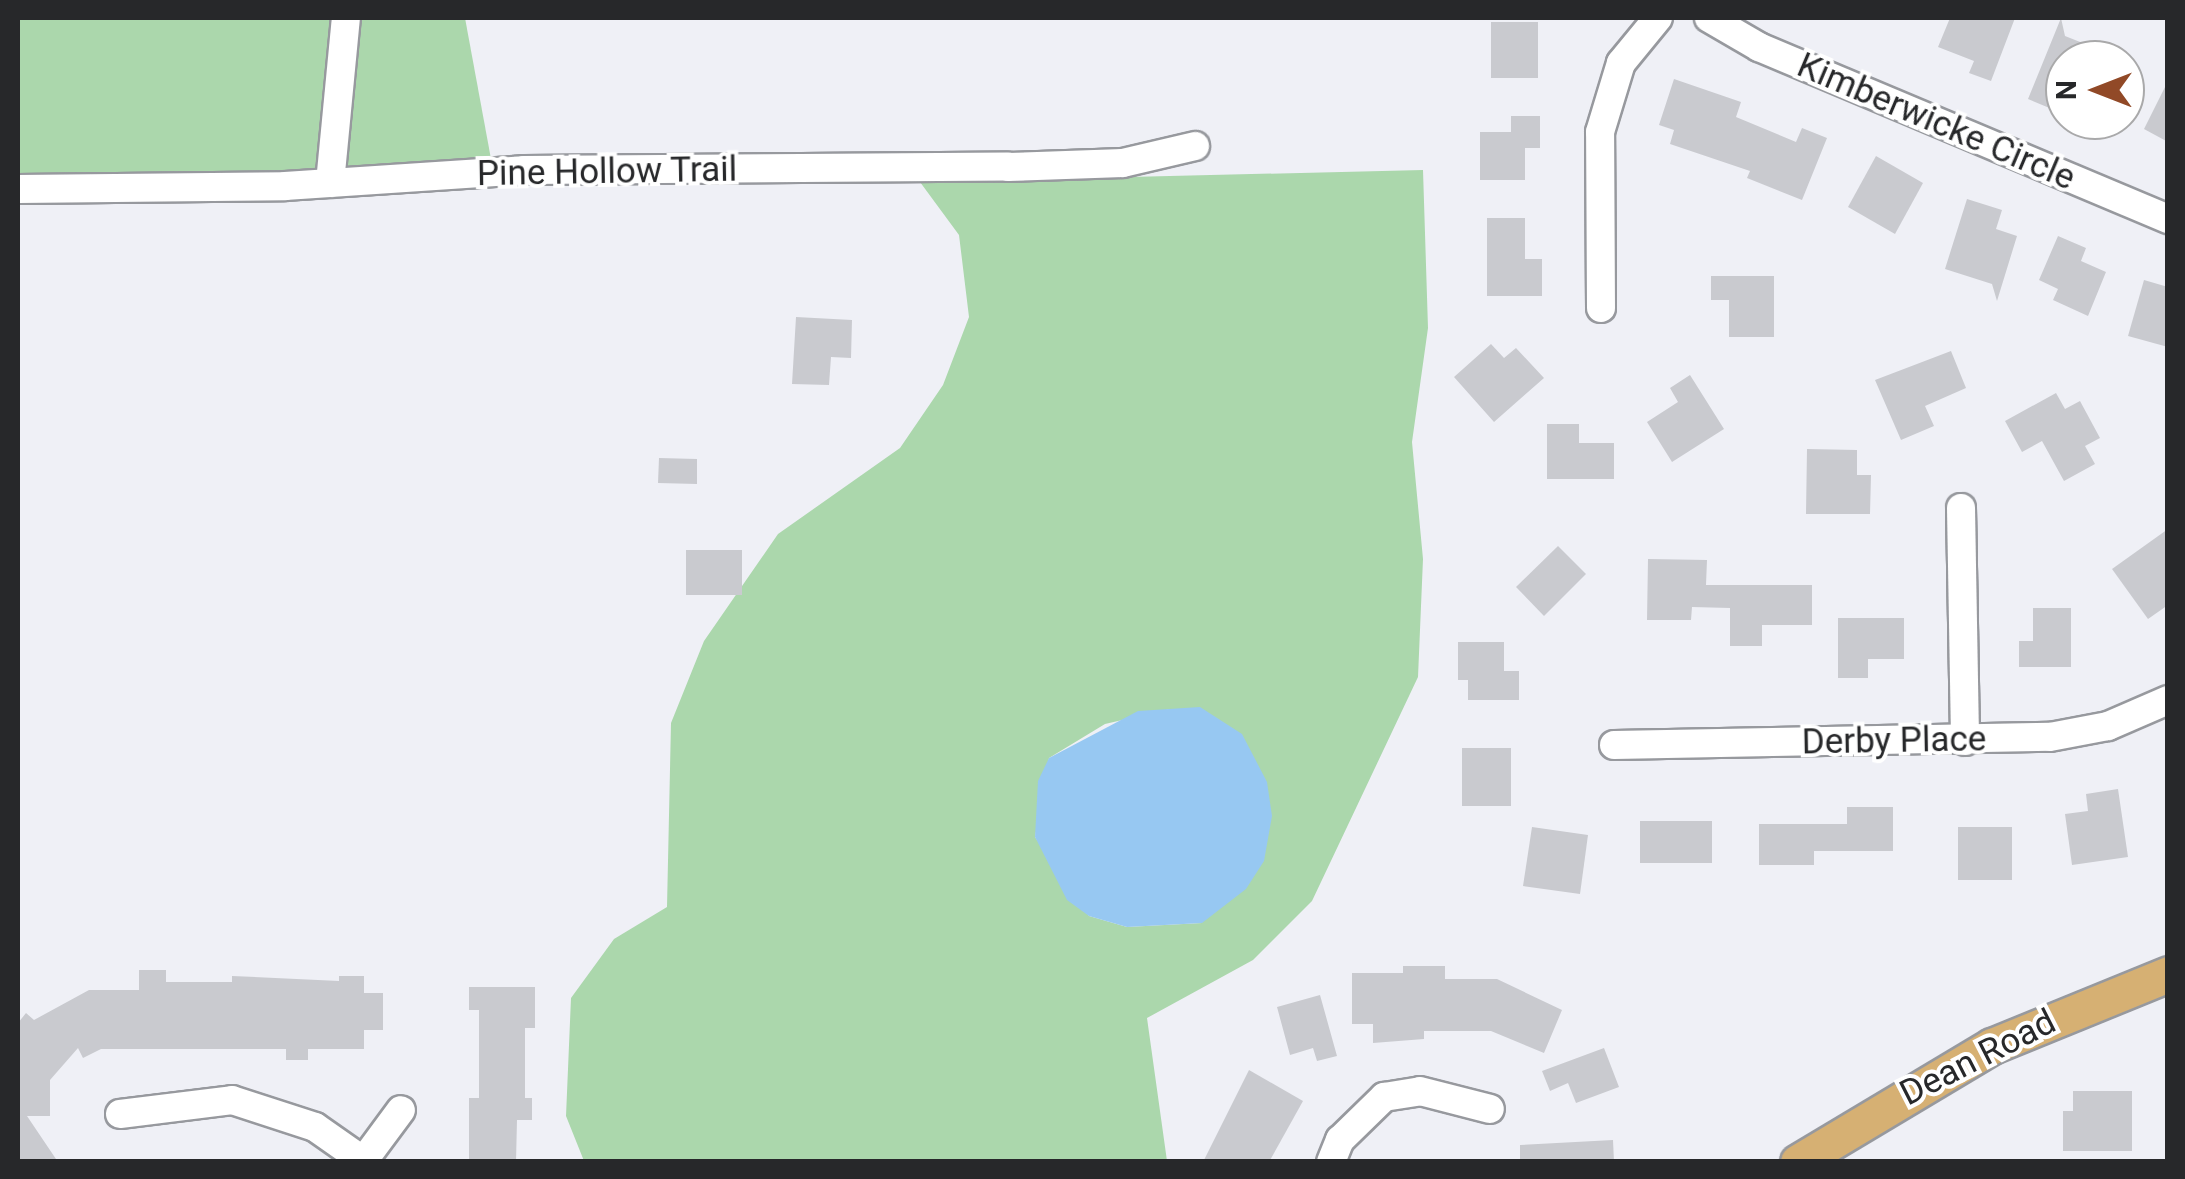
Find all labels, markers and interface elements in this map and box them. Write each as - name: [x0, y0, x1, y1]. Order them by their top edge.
- north arrow: [2045, 40, 2145, 140]
- street label: Kimberwicke Circle: [1791, 45, 2081, 199]
- text: N: [2050, 80, 2083, 100]
- street label: Pine Hollow Trail: [476, 149, 738, 195]
- street label: Derby Place: [1801, 718, 1987, 764]
- street label: Dean Road: [1893, 1001, 2063, 1115]

